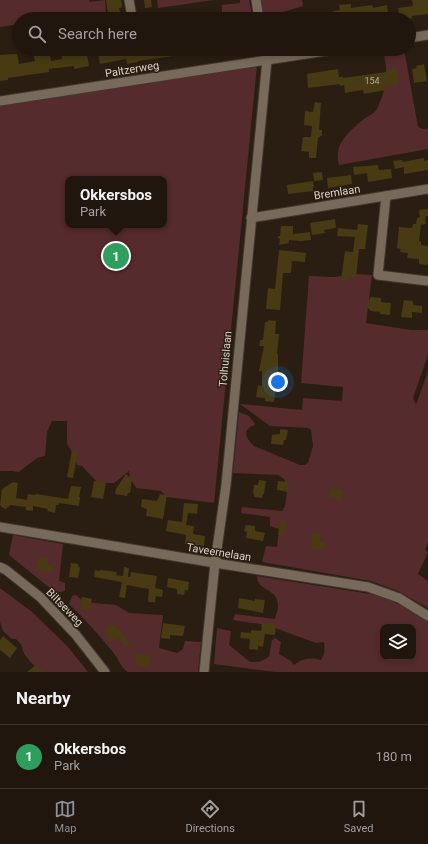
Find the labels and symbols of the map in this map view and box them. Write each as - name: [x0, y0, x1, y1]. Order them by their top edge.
- street label: Paltzerweg: [104, 59, 160, 80]
- house number: 154: [364, 76, 380, 86]
- street label: Bremlaan: [313, 182, 361, 203]
- pin: 1: [103, 241, 129, 271]
- street label: Tolhuislaan: [217, 330, 234, 388]
- your location: [268, 372, 288, 392]
- street label: Taveernelaan: [186, 541, 252, 564]
- street label: Biltseweg: [43, 586, 86, 629]

